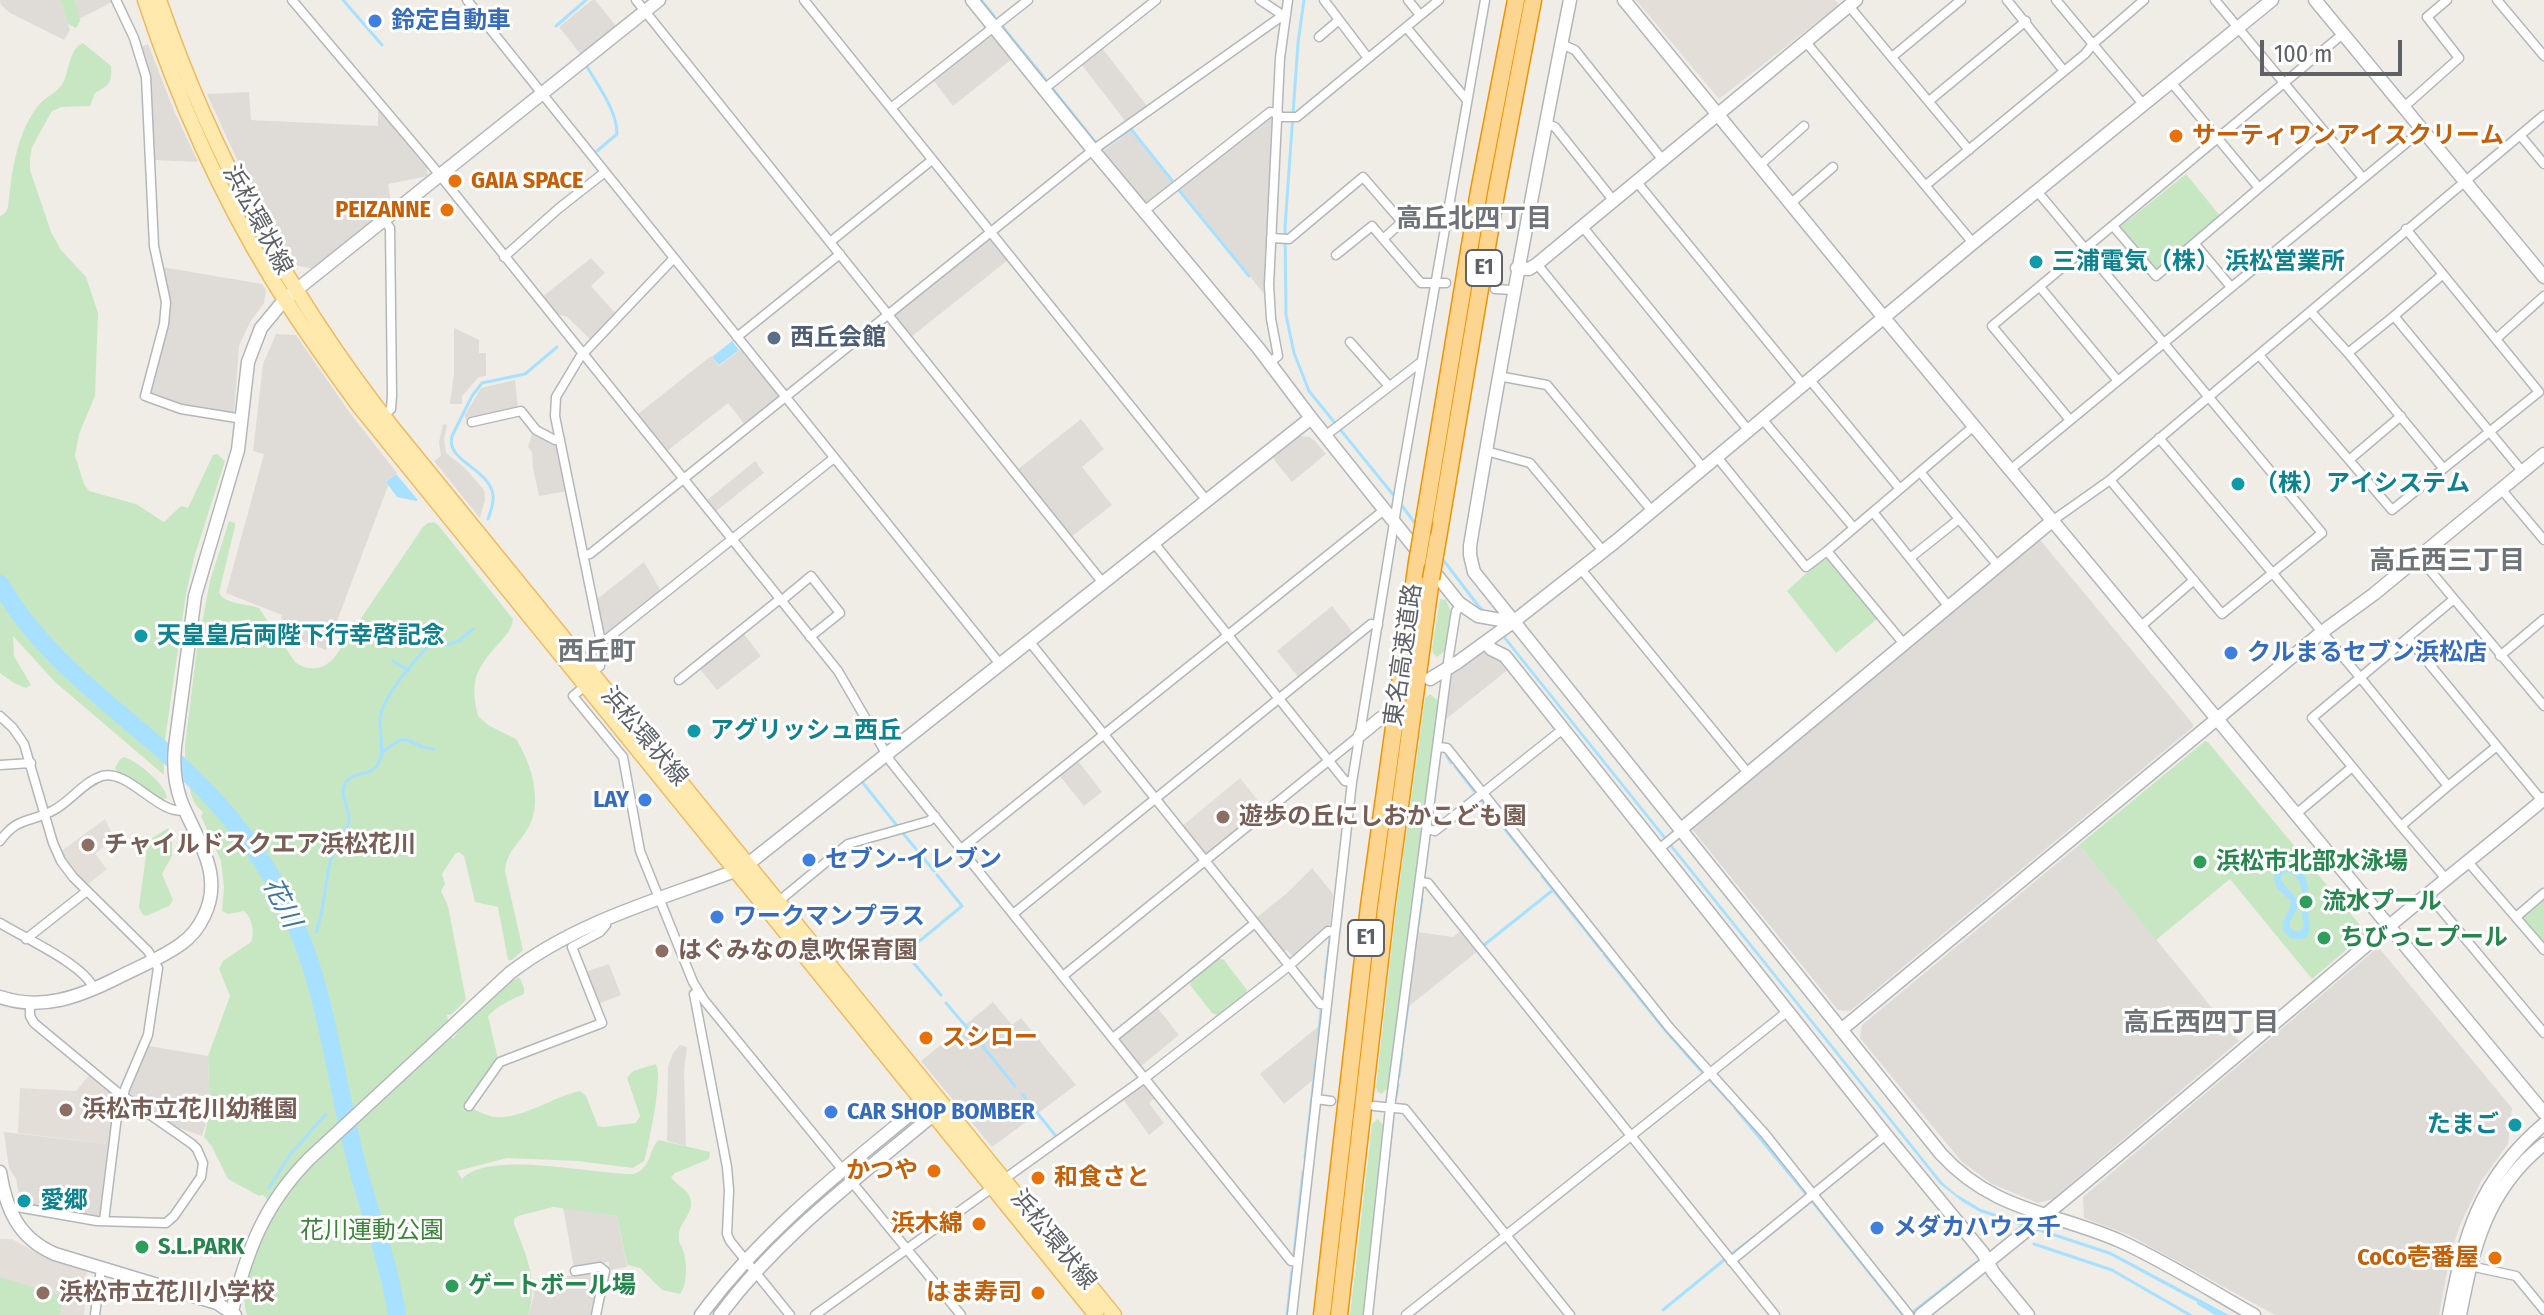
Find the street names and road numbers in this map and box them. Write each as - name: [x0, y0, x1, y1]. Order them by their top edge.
- street label: 浜松環状線: [216, 160, 298, 280]
- road number: E1: [1466, 250, 1502, 286]
- street label: 東名高速道路: [1380, 582, 1428, 728]
- street label: 浜松環状線: [594, 682, 694, 792]
- road number: E1: [1348, 920, 1384, 956]
- street label: 浜松環状線: [1004, 1184, 1102, 1296]

